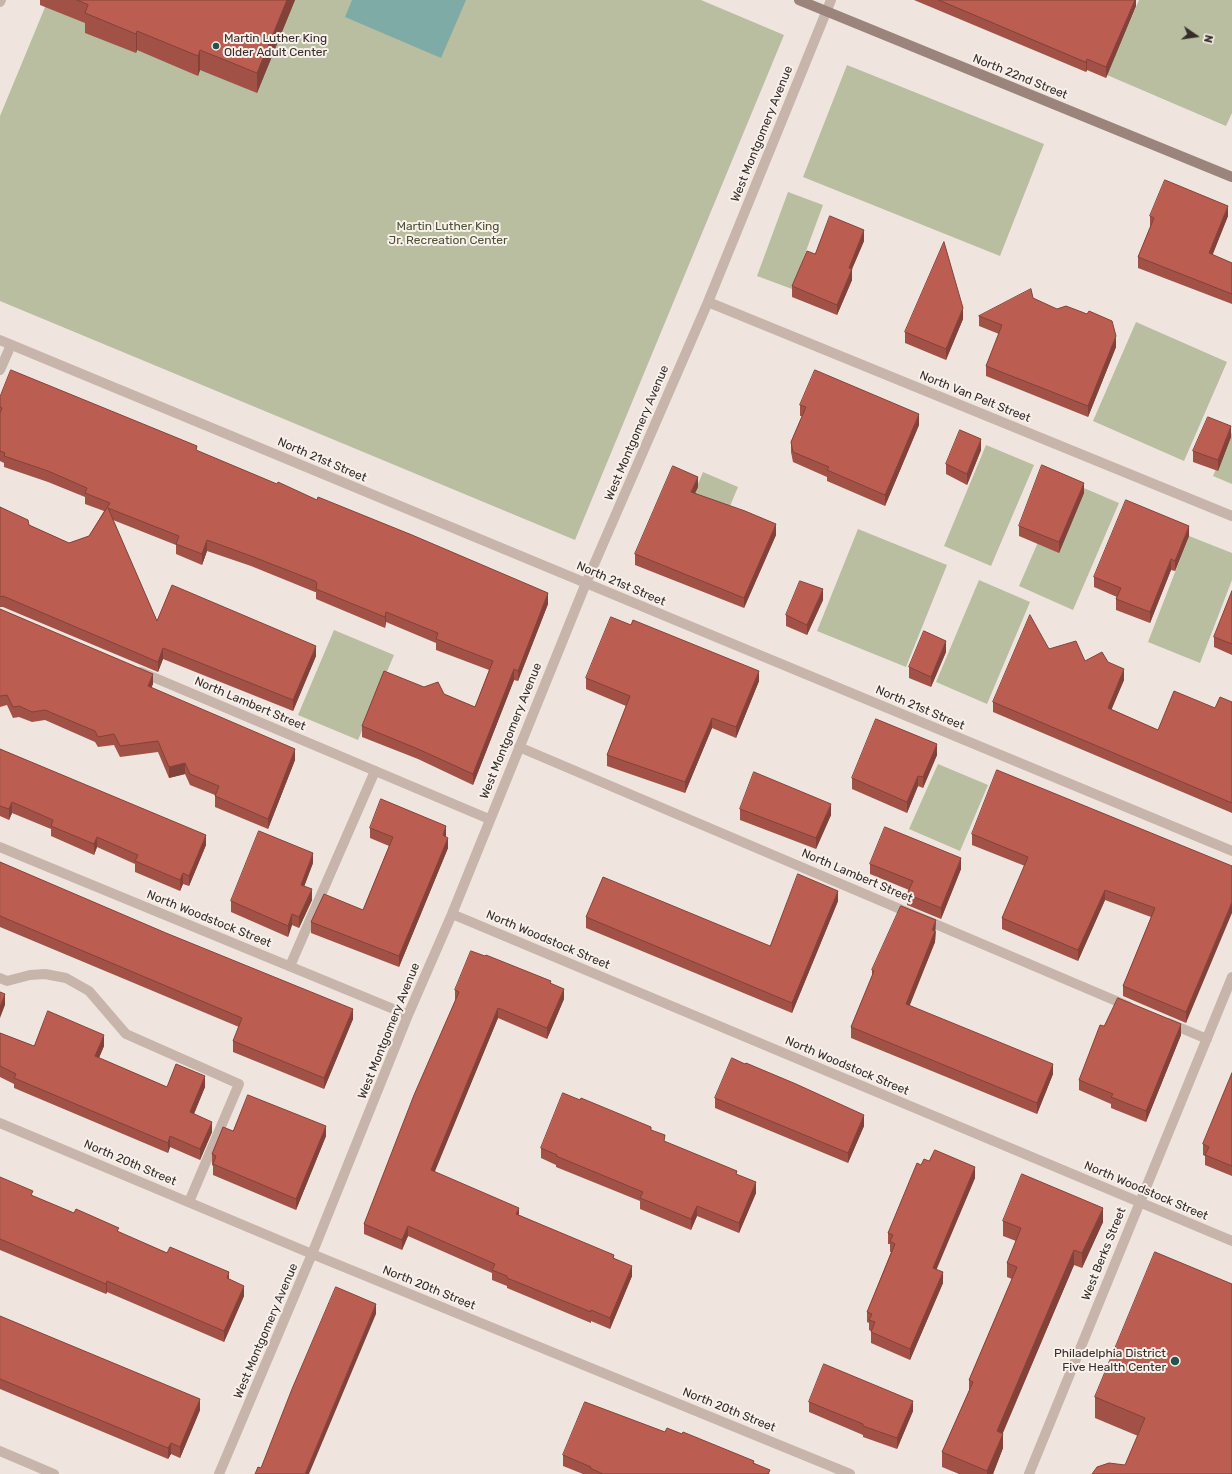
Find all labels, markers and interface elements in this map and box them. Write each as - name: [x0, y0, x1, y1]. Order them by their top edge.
- north arrow: [1176, 16, 1216, 56]
- place label: Martin Luther King Older Adult Center: [224, 32, 327, 60]
- text: N: [1201, 33, 1215, 44]
- marker: Martin Luther King Older Adult Center: [211, 41, 221, 51]
- street label: North 22nd Street: [971, 51, 1069, 103]
- street label: West Montgomery Avenue: [728, 64, 796, 204]
- park label: Martin Luther King Jr. Recreation Center: [389, 220, 507, 248]
- street label: West Montgomery Avenue: [602, 363, 672, 503]
- street label: North Van Pelt Street: [917, 368, 1033, 426]
- street label: North 21st Street: [275, 435, 369, 485]
- street label: North 21st Street: [574, 559, 668, 609]
- street label: West Montgomery Avenue: [477, 661, 545, 801]
- street label: North Lambert Street: [192, 674, 308, 734]
- street label: North 21st Street: [873, 683, 967, 733]
- street label: North Lambert Street: [799, 846, 915, 906]
- street label: North Woodstock Street: [145, 887, 273, 951]
- street label: North Woodstock Street: [484, 907, 612, 973]
- street label: West Montgomery Avenue: [355, 961, 423, 1101]
- street label: North Woodstock Street: [783, 1033, 911, 1099]
- street label: North 20th Street: [82, 1137, 178, 1189]
- street label: North Woodstock Street: [1082, 1158, 1210, 1224]
- street label: West Berks Street: [1079, 1205, 1129, 1303]
- street label: West Montgomery Avenue: [231, 1261, 301, 1401]
- street label: North 20th Street: [380, 1263, 478, 1313]
- place label: Philadelphia District Five Health Center: [1054, 1347, 1166, 1375]
- marker: Philadelphia District Five Health Center: [1169, 1355, 1181, 1367]
- street label: North 20th Street: [680, 1385, 778, 1435]

